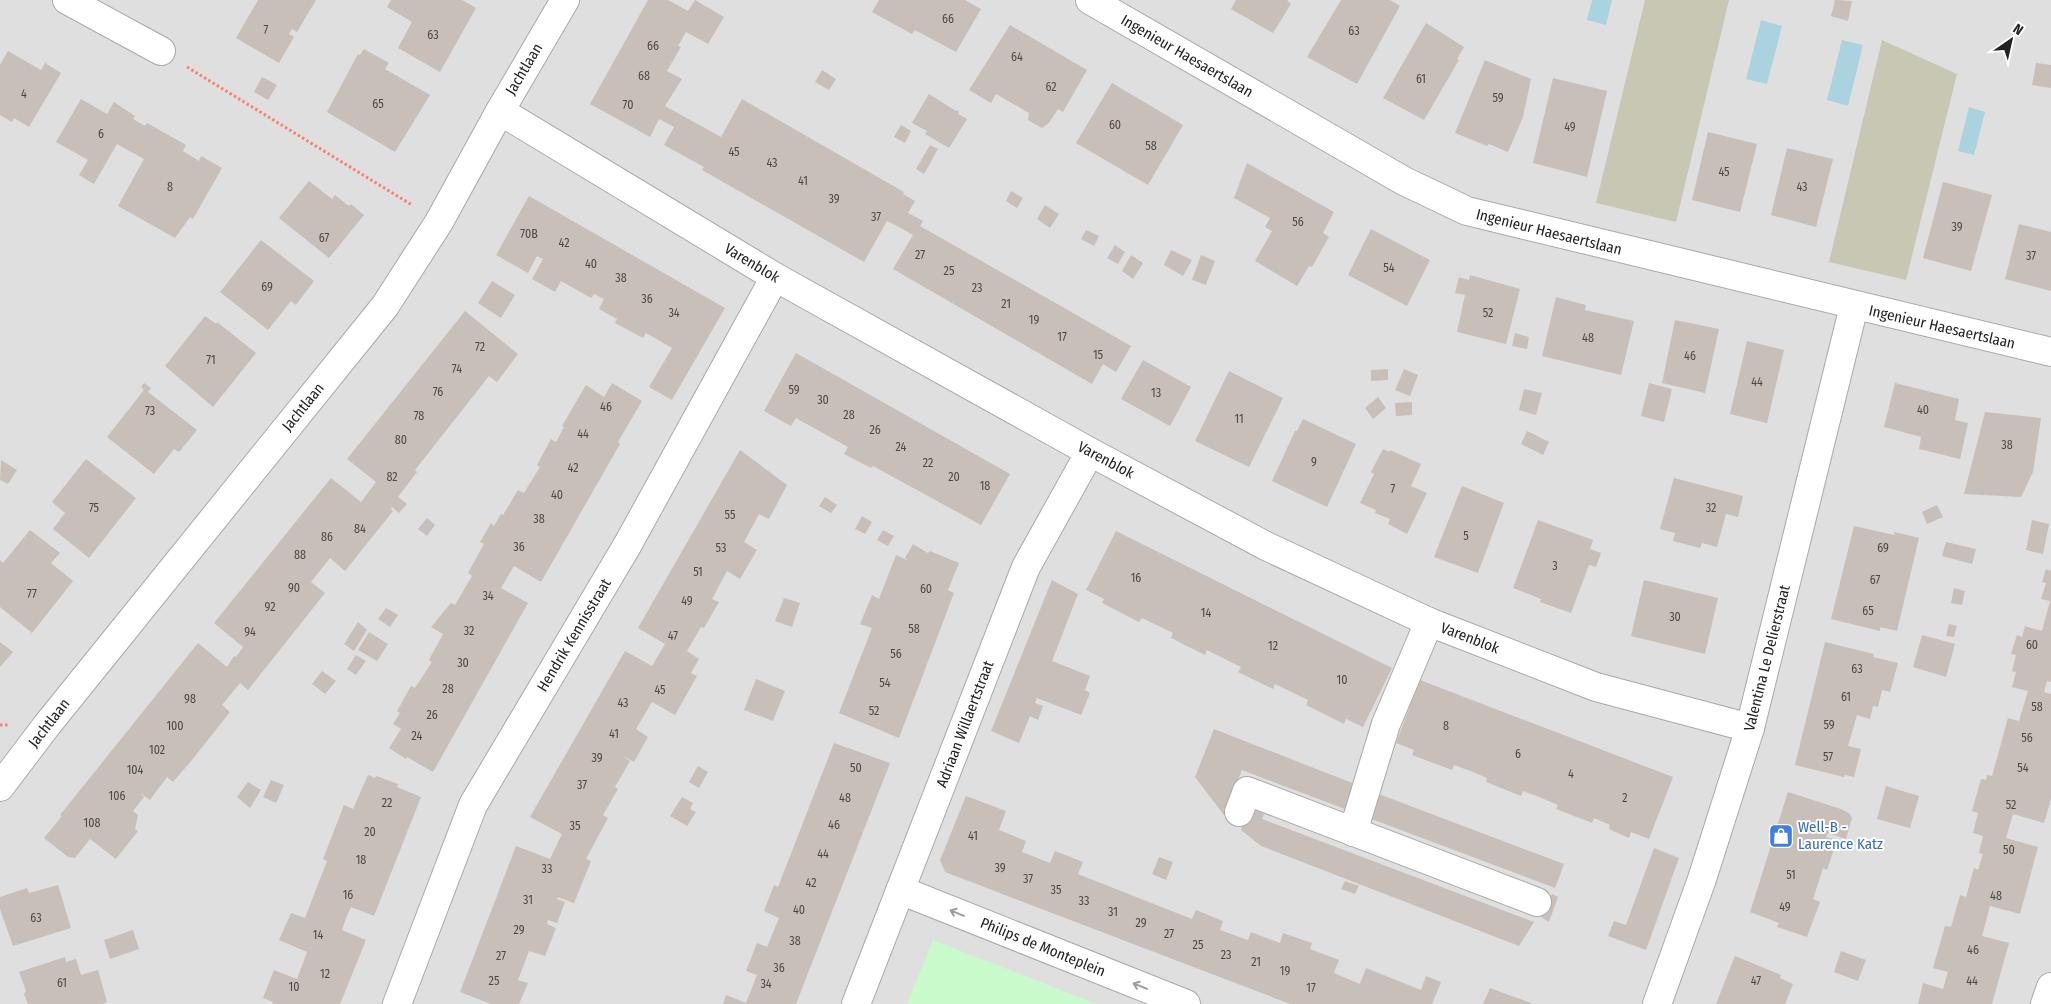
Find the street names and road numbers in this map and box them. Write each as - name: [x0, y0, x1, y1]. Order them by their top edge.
- street label: Ingenieur Haesaertslaan: [1118, 11, 1256, 101]
- street label: Jachtlaan: [502, 40, 546, 98]
- street label: Ingenieur Haesaertslaan: [1474, 205, 1624, 259]
- street label: Varenblok: [721, 240, 783, 286]
- street label: Ingenieur Haesaertslaan: [1867, 301, 2017, 353]
- street label: Jachtlaan: [278, 379, 328, 435]
- street label: Varenblok: [1075, 438, 1137, 482]
- street label: Hendrik Kennisstraat: [533, 575, 615, 695]
- street label: Valentina Le Delierstraat: [1740, 583, 1794, 733]
- street label: Varenblok: [1438, 619, 1502, 657]
- street label: Adriaan Willaertstraat: [933, 658, 998, 790]
- street label: Jachtlaan: [24, 695, 74, 751]
- street label: Philips de Monteplein: [978, 914, 1108, 980]

